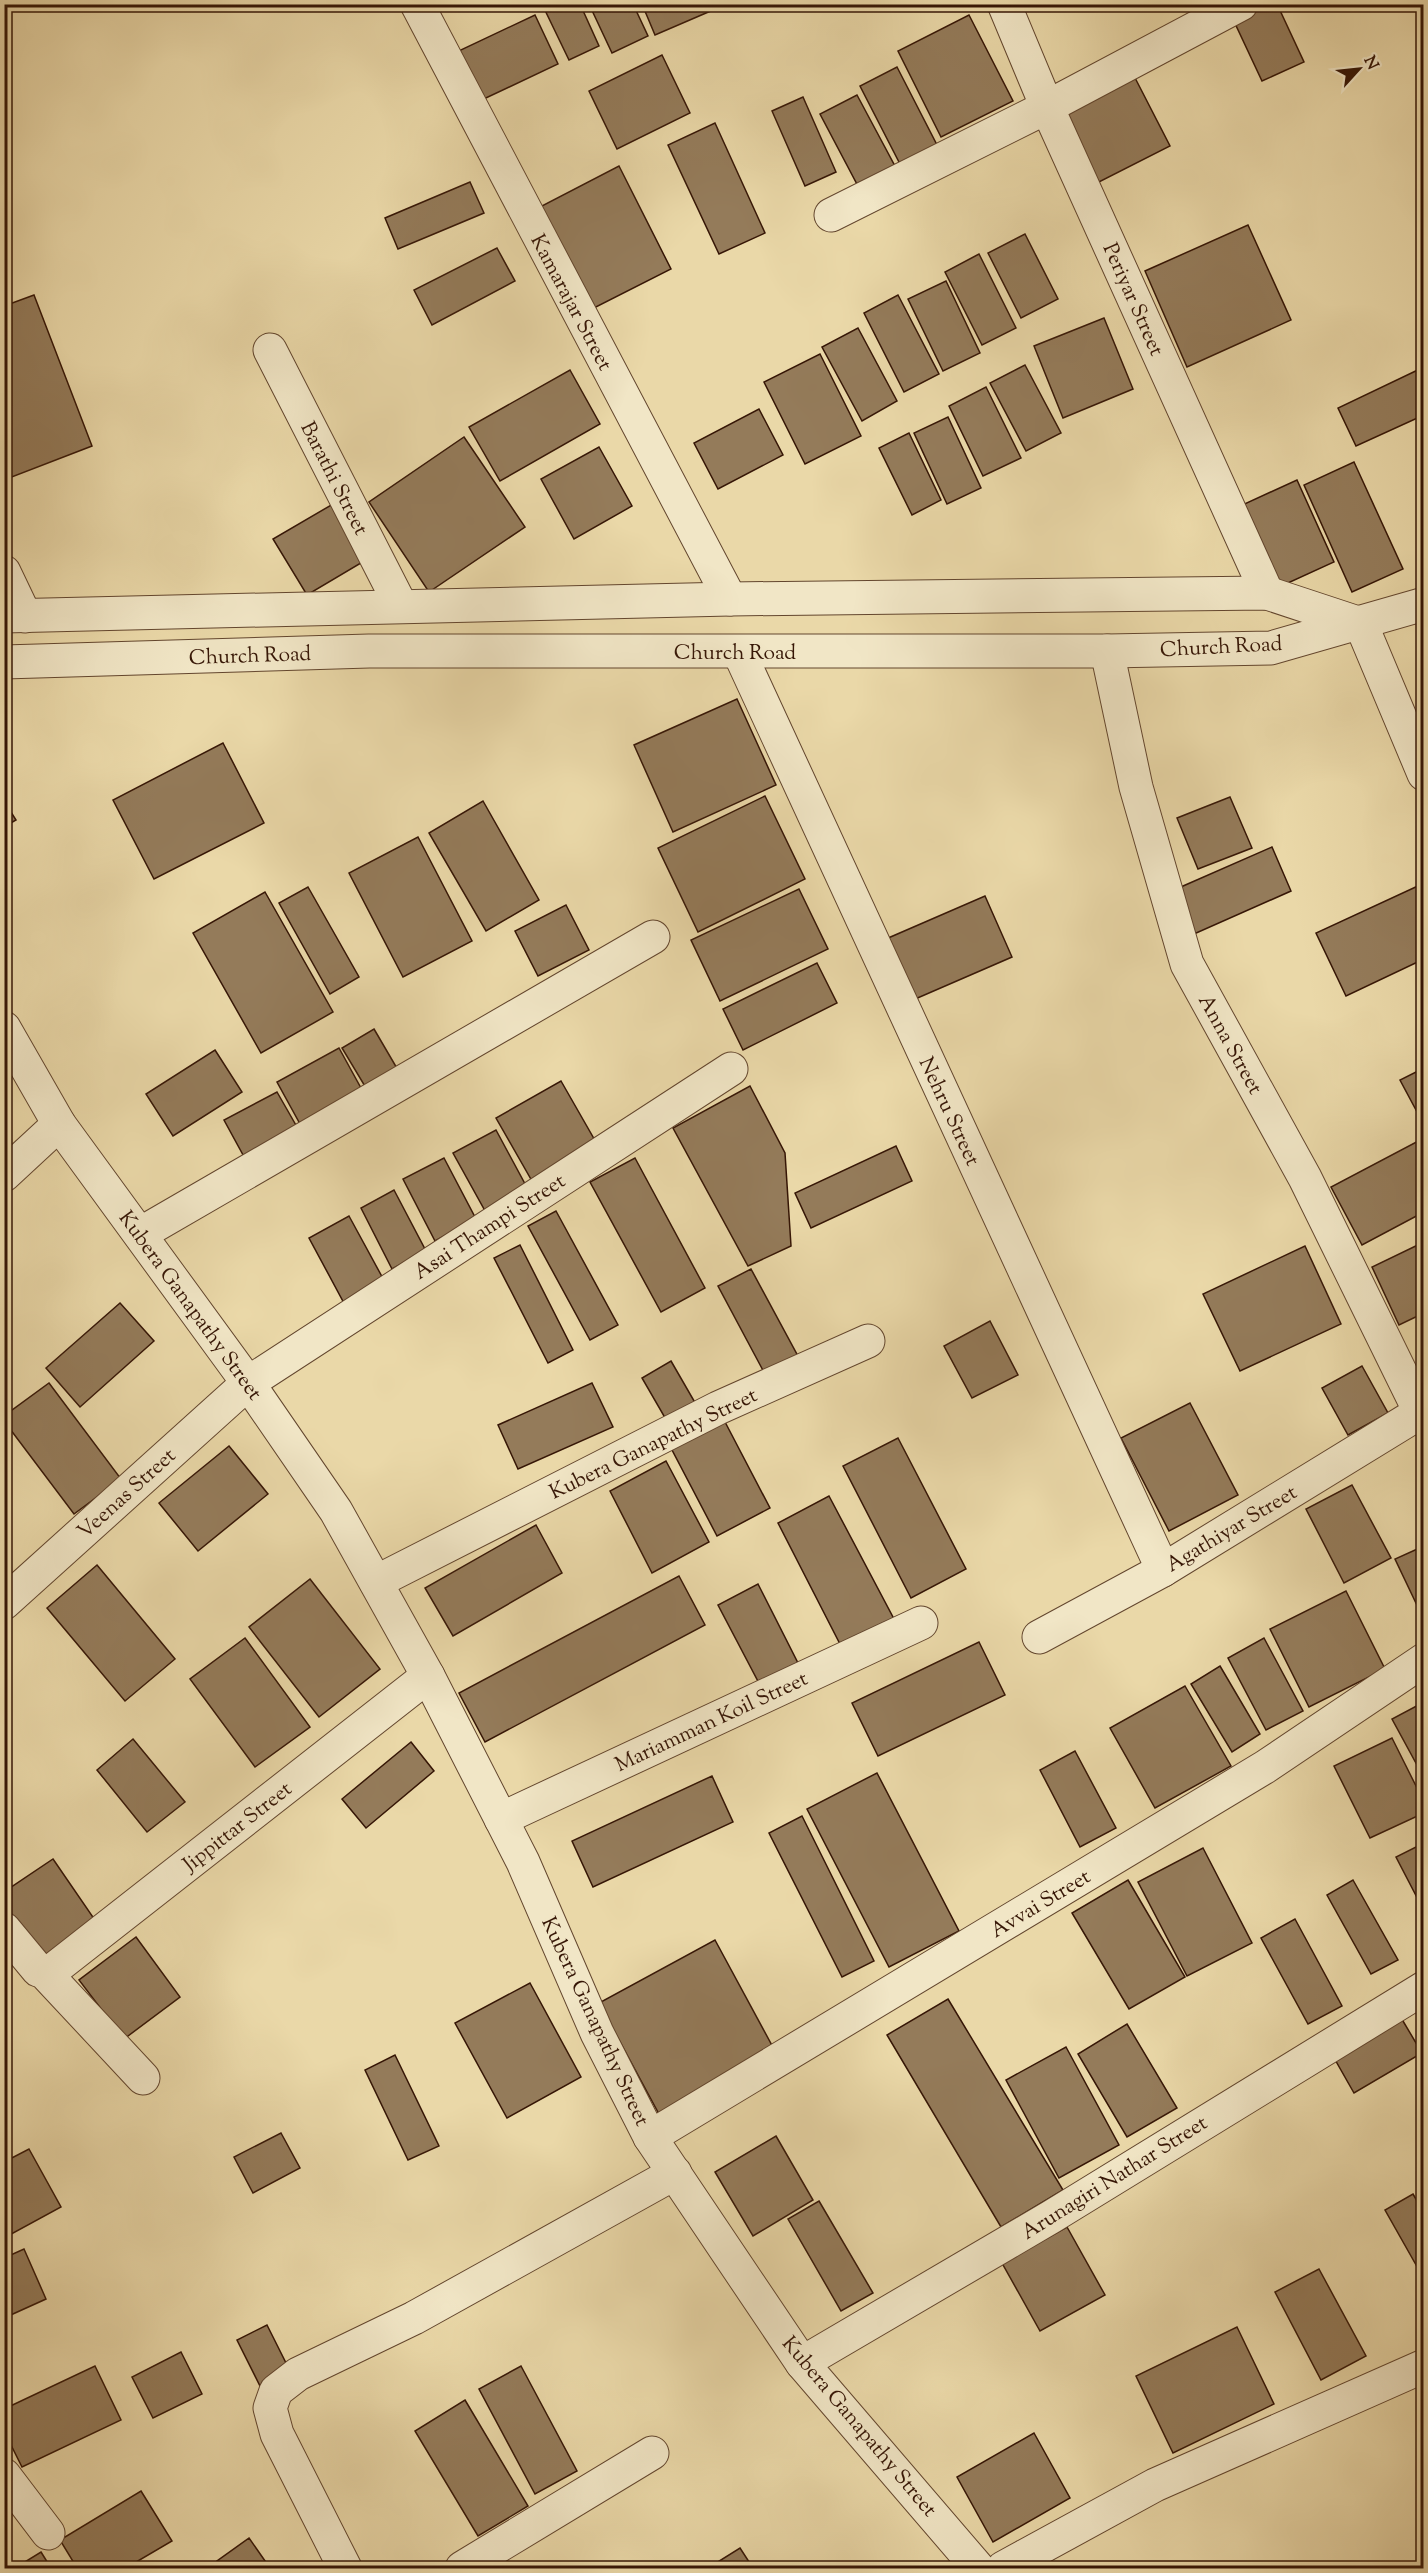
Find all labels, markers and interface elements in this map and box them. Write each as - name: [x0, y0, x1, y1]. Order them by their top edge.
- north arrow: [1329, 39, 1389, 99]
- text: N: [1357, 52, 1383, 74]
- street label: Kamarajar Street: [522, 229, 619, 377]
- street label: Periyar Street: [1094, 238, 1170, 361]
- street label: Barathi Street: [292, 417, 375, 541]
- street label: Church Road: [1159, 630, 1283, 666]
- street label: Church Road: [674, 639, 796, 669]
- street label: Church Road: [188, 640, 312, 674]
- street label: Anna Street: [1189, 989, 1269, 1100]
- street label: Nehru Street: [910, 1053, 986, 1171]
- street label: Asai Thampi Street: [408, 1167, 572, 1288]
- street label: Kubera Ganapathy Street: [110, 1205, 269, 1407]
- street label: Kubera Ganapathy Street: [545, 1381, 763, 1508]
- street label: Veenas Street: [71, 1442, 183, 1547]
- street label: Agathiyar Street: [1161, 1479, 1303, 1581]
- street label: Mariamman Koil Street: [610, 1665, 813, 1781]
- street label: Jippittar Street: [177, 1775, 299, 1880]
- street label: Avvai Street: [985, 1863, 1097, 1946]
- street label: Kubera Ganapathy Street: [532, 1912, 656, 2132]
- street label: Arunagiri Nathar Street: [1016, 2109, 1214, 2248]
- street label: Kubera Ganapathy Street: [774, 2330, 943, 2524]

